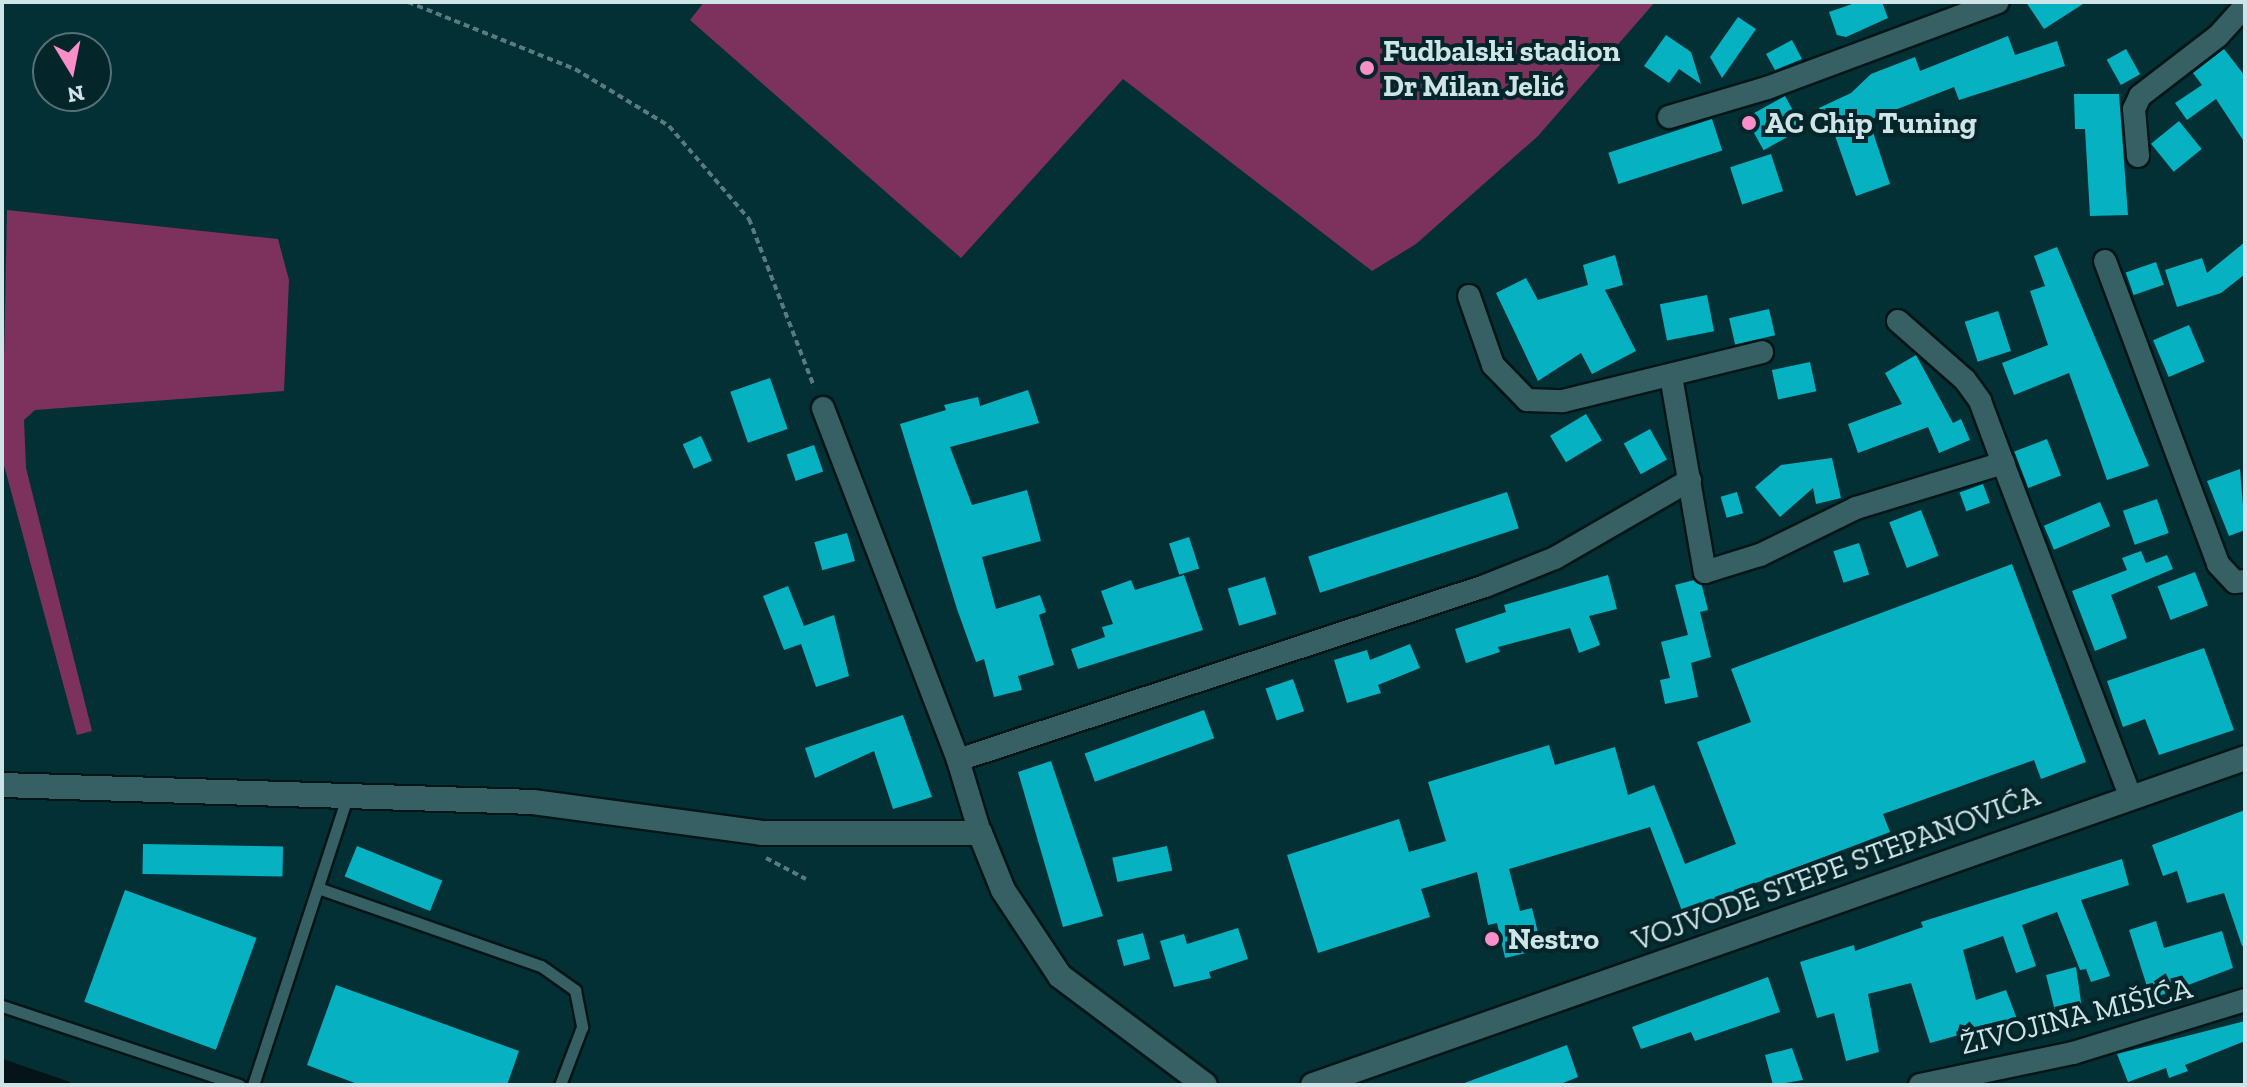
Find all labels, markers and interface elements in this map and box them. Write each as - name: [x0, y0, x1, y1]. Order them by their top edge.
- north arrow: [32, 32, 112, 112]
- place label: Fudbalski stadion Dr Milan Jelić: [1383, 33, 1620, 104]
- marker: Fudbalski stadion Dr Milan Jelić: [1358, 59, 1376, 77]
- text: N: [65, 79, 86, 109]
- place label: AC Chip Tuning: [1765, 105, 1977, 141]
- marker: AC Chip Tuning: [1740, 114, 1758, 132]
- street label: VOJVODE STEPE STEPANOVIĆA: [1628, 777, 2044, 959]
- place label: Nestro: [1508, 921, 1599, 957]
- marker: Nestro: [1483, 930, 1501, 948]
- street label: ŽIVOJINA MIŠIĆA: [1956, 970, 2196, 1062]

